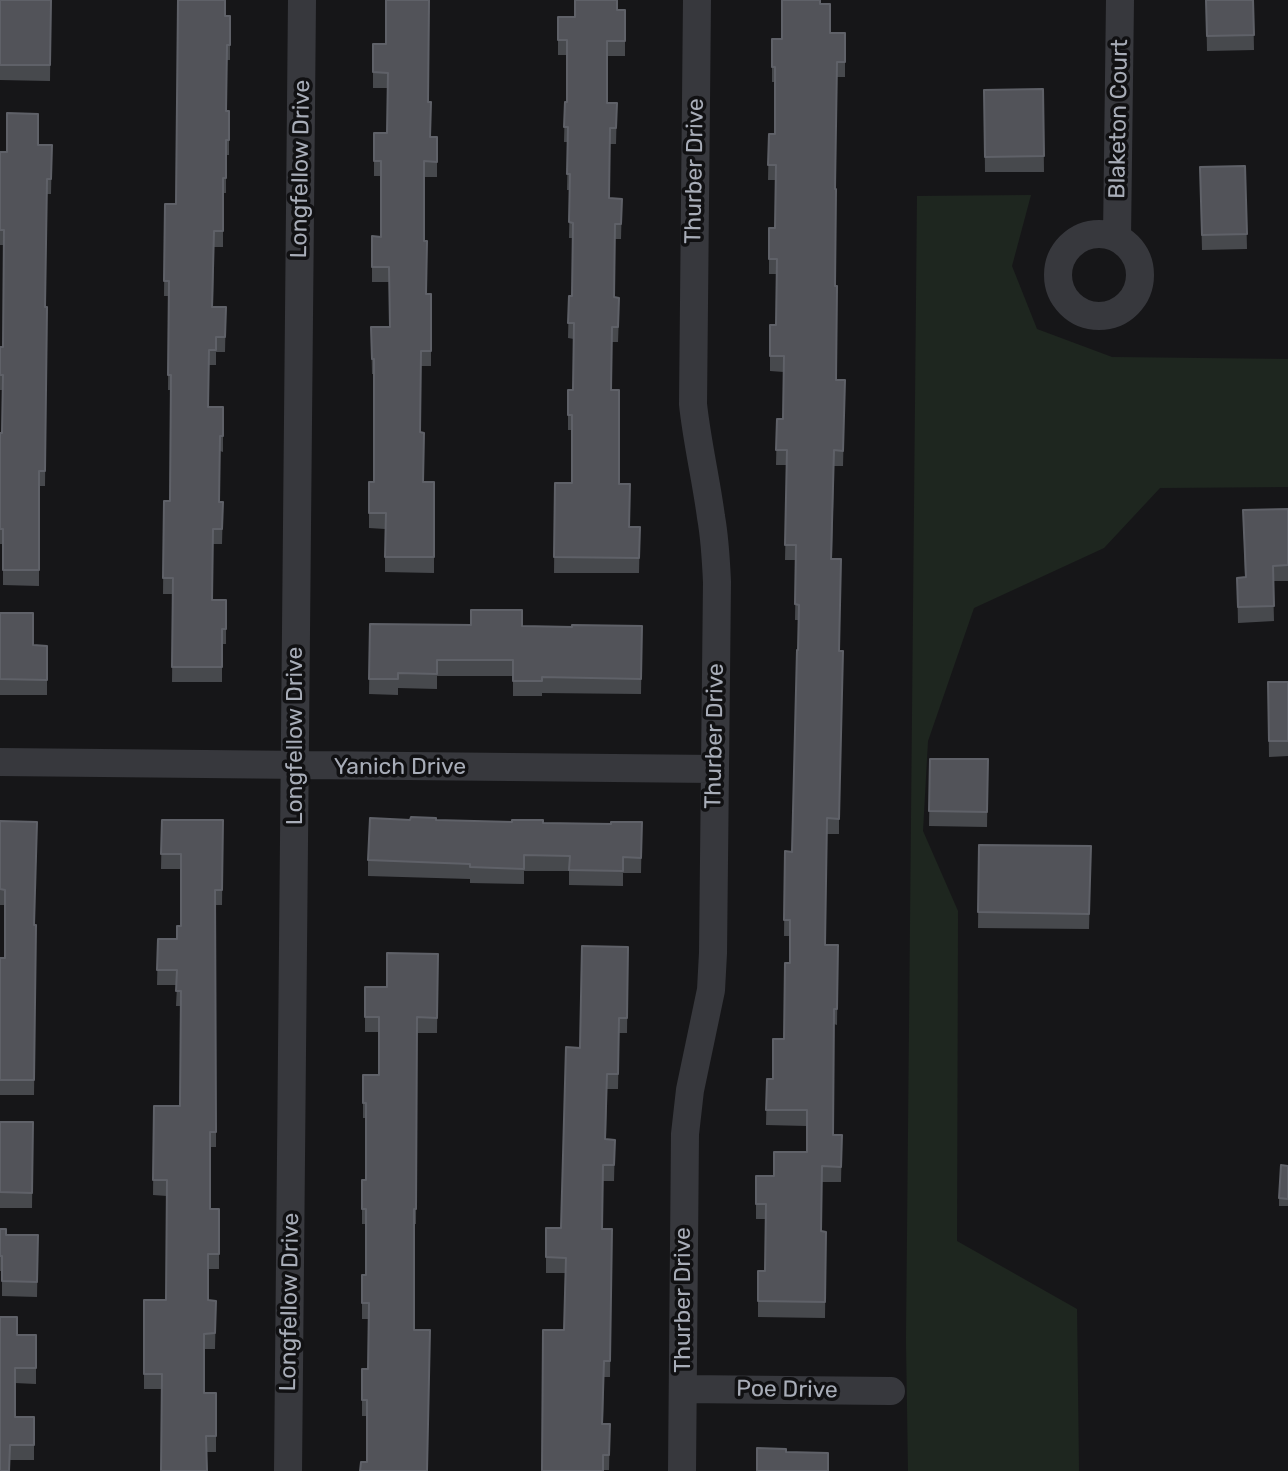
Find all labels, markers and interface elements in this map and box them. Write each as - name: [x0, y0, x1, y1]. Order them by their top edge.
- street label: Blaketon Court: [1104, 39, 1134, 199]
- street label: Longfellow Drive: [286, 79, 316, 259]
- street label: Thurber Drive: [680, 98, 710, 244]
- street label: Longfellow Drive: [281, 647, 309, 825]
- street label: Thurber Drive: [700, 663, 730, 809]
- street label: Yanich Drive: [334, 753, 466, 781]
- street label: Longfellow Drive: [275, 1212, 305, 1392]
- street label: Thurber Drive: [669, 1227, 697, 1373]
- street label: Poe Drive: [736, 1375, 838, 1405]

